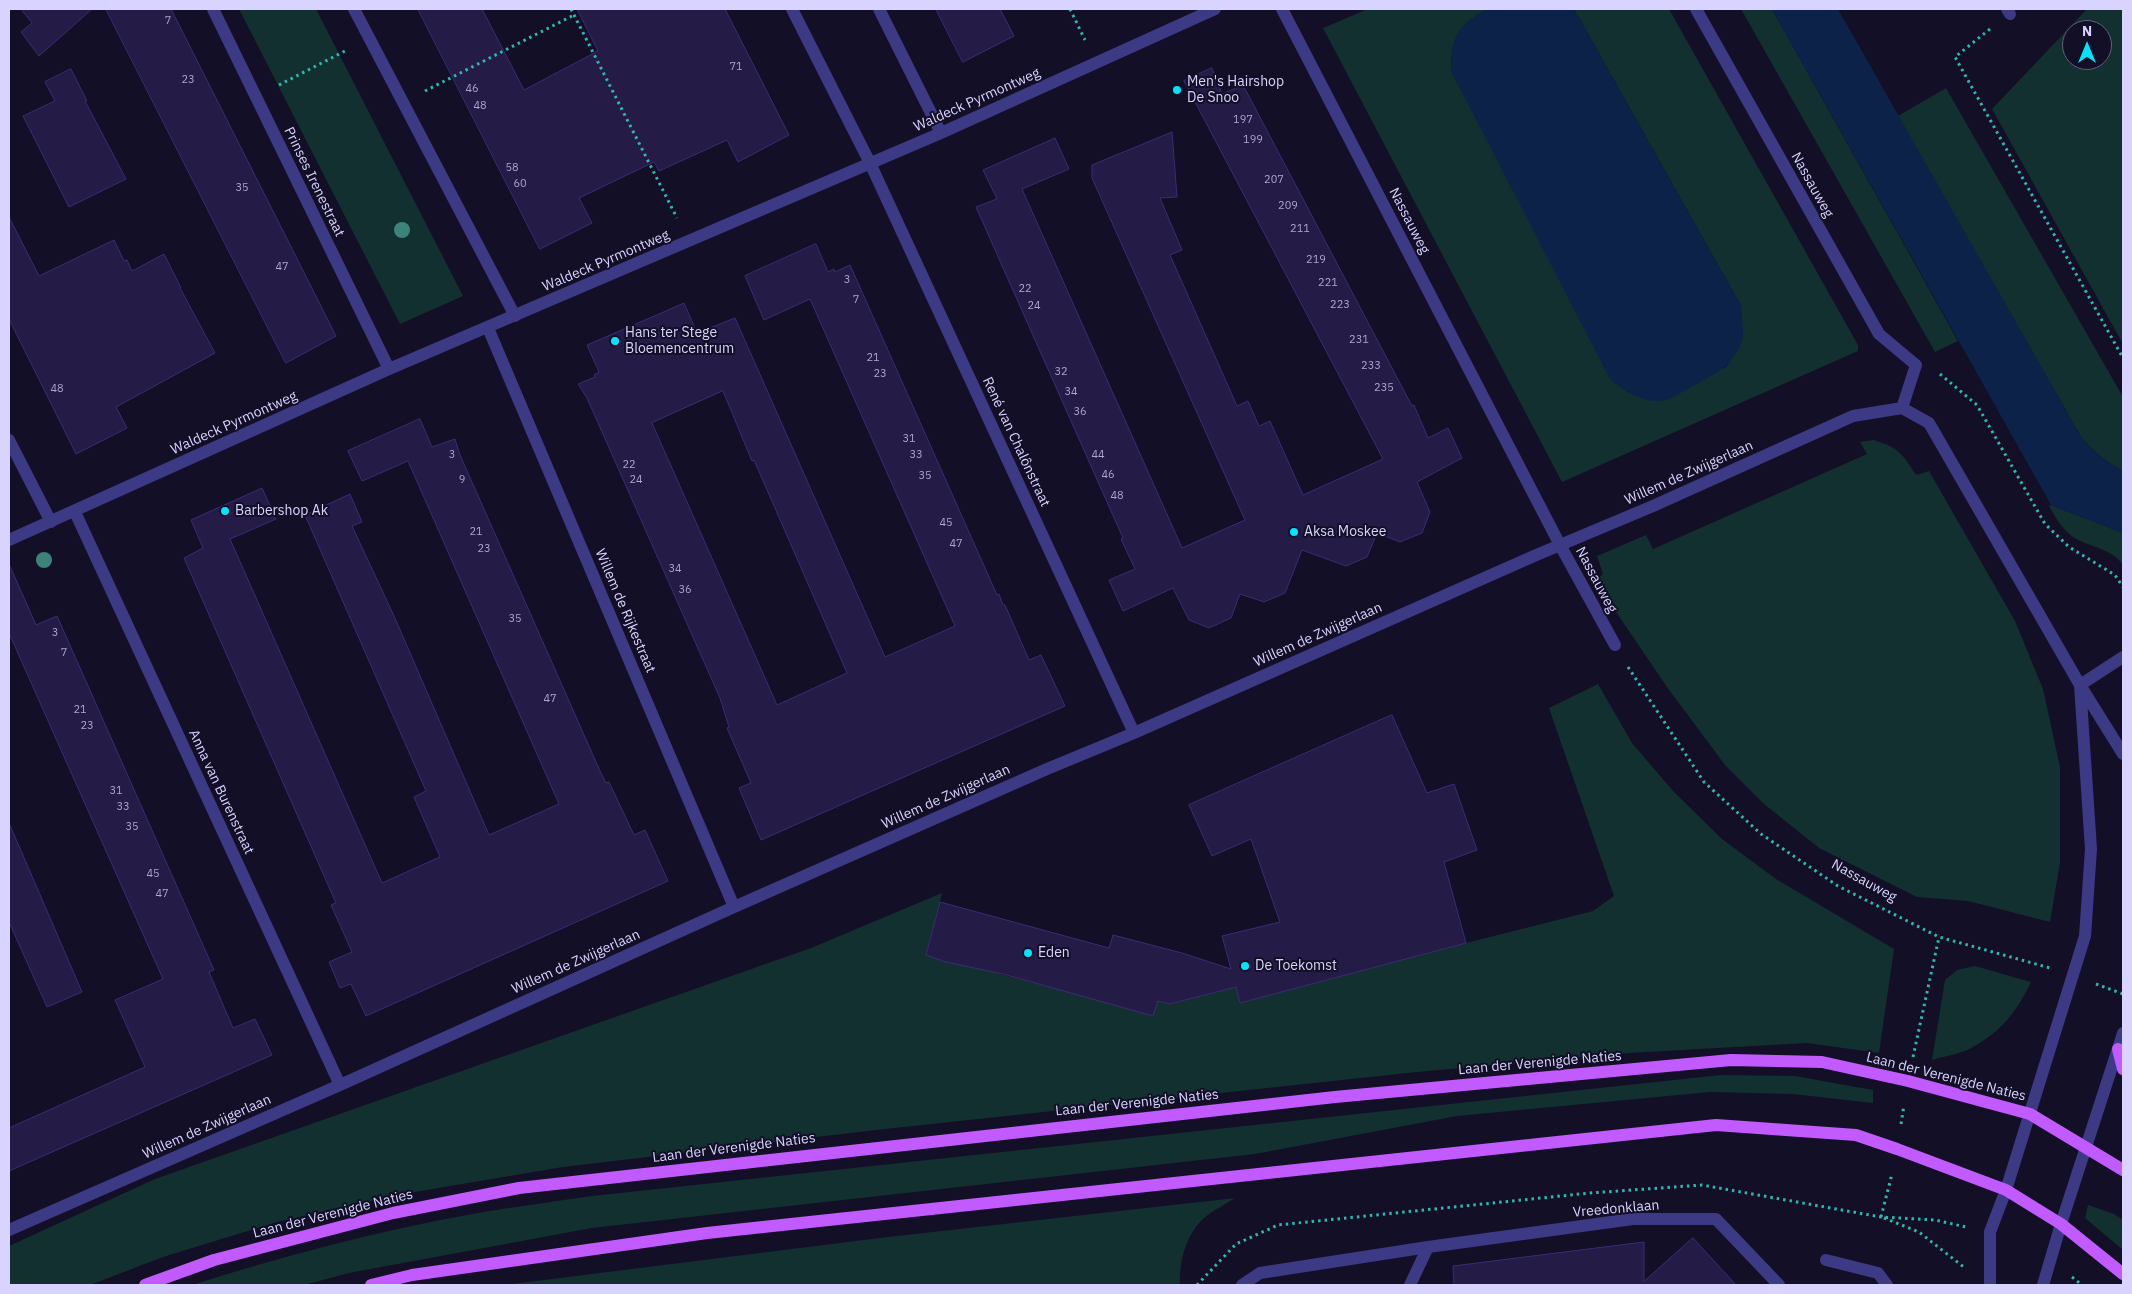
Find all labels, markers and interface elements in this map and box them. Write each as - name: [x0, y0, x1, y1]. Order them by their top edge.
- house number: 7: [165, 14, 171, 28]
- north arrow: [2062, 20, 2112, 70]
- text: N: [2082, 22, 2092, 40]
- house number: 71: [729, 60, 743, 74]
- street label: Waldeck Pyrmontweg: [911, 65, 1043, 135]
- house number: 23: [181, 73, 195, 87]
- place label: Men's Hairshop De Snoo: [1187, 74, 1284, 106]
- house number: 46: [465, 82, 479, 96]
- marker: Men's Hairshop De Snoo: [1171, 84, 1183, 96]
- house number: 48: [473, 99, 487, 113]
- house number: 197: [1233, 113, 1253, 127]
- street label: Prinses Irenestraat: [280, 124, 348, 240]
- house number: 199: [1243, 133, 1263, 147]
- street label: Nassauweg: [1787, 149, 1837, 221]
- house number: 58: [505, 161, 519, 175]
- house number: 207: [1264, 173, 1284, 187]
- house number: 60: [513, 177, 527, 191]
- house number: 35: [235, 181, 249, 195]
- street label: Nassauweg: [1385, 185, 1433, 257]
- house number: 209: [1278, 199, 1298, 213]
- house number: 211: [1290, 222, 1310, 236]
- street label: Waldeck Pyrmontweg: [540, 227, 672, 295]
- house number: 219: [1306, 253, 1326, 267]
- house number: 47: [275, 260, 289, 274]
- house number: 3: [844, 273, 850, 287]
- house number: 221: [1318, 276, 1338, 290]
- house number: 22: [1018, 282, 1032, 296]
- house number: 7: [853, 293, 859, 307]
- house number: 223: [1330, 298, 1350, 312]
- house number: 24: [1027, 299, 1041, 313]
- place label: Hans ter Stege Bloemencentrum: [625, 325, 734, 358]
- house number: 231: [1349, 333, 1369, 347]
- marker: Hans ter Stege Bloemencentrum: [609, 335, 621, 347]
- house number: 21: [866, 351, 880, 365]
- house number: 233: [1361, 359, 1381, 373]
- house number: 32: [1054, 365, 1068, 379]
- house number: 23: [873, 367, 887, 381]
- street label: René van Chalônstraat: [979, 374, 1053, 510]
- house number: 235: [1374, 381, 1394, 395]
- house number: 48: [50, 382, 64, 396]
- house number: 34: [1064, 385, 1078, 399]
- street label: Waldeck Pyrmontweg: [168, 388, 300, 458]
- house number: 36: [1073, 405, 1087, 419]
- house number: 31: [902, 432, 916, 446]
- street label: Willem de Zwijgerlaan: [1622, 437, 1756, 509]
- house number: 3: [449, 448, 455, 462]
- house number: 33: [909, 448, 923, 462]
- house number: 44: [1091, 448, 1105, 462]
- house number: 22: [622, 458, 636, 472]
- house number: 46: [1101, 468, 1115, 482]
- house number: 35: [918, 469, 932, 483]
- house number: 9: [459, 473, 465, 487]
- house number: 24: [629, 473, 643, 487]
- house number: 48: [1110, 489, 1124, 503]
- place label: Barbershop Ak: [235, 503, 328, 519]
- marker: Barbershop Ak: [219, 505, 231, 517]
- house number: 45: [939, 516, 953, 530]
- place label: Aksa Moskee: [1304, 524, 1386, 540]
- house number: 21: [469, 525, 483, 539]
- marker: Aksa Moskee: [1288, 526, 1300, 538]
- house number: 47: [949, 537, 963, 551]
- house number: 23: [477, 542, 491, 556]
- street label: Nassauweg: [1572, 544, 1620, 616]
- street label: Willem de Rijkestraat: [591, 546, 659, 676]
- house number: 34: [668, 562, 682, 576]
- house number: 36: [678, 583, 692, 597]
- street label: Willem de Zwijgerlaan: [1251, 599, 1385, 671]
- house number: 35: [508, 612, 522, 626]
- house number: 3: [52, 626, 58, 640]
- house number: 7: [61, 646, 67, 660]
- house number: 47: [543, 692, 557, 706]
- house number: 21: [73, 703, 87, 717]
- house number: 23: [80, 719, 94, 733]
- street label: Anna van Burenstraat: [185, 727, 257, 857]
- street label: Willem de Zwijgerlaan: [879, 761, 1013, 833]
- house number: 31: [109, 784, 123, 798]
- house number: 33: [116, 800, 130, 814]
- house number: 35: [125, 820, 139, 834]
- street label: Nassauweg: [1828, 856, 1900, 906]
- house number: 45: [146, 867, 160, 881]
- house number: 47: [155, 887, 169, 901]
- street label: Willem de Zwijgerlaan: [509, 926, 643, 998]
- place label: Eden: [1038, 945, 1070, 961]
- marker: Eden: [1022, 947, 1034, 959]
- place label: De Toekomst: [1255, 958, 1337, 974]
- marker: De Toekomst: [1239, 960, 1251, 972]
- street label: Laan der Verenigde Naties: [1457, 1047, 1623, 1079]
- street label: Laan der Verenigde Naties: [1864, 1049, 2028, 1105]
- street label: Laan der Verenigde Naties: [1054, 1086, 1220, 1120]
- street label: Willem de Zwijgerlaan: [140, 1091, 274, 1163]
- street label: Laan der Verenigde Naties: [652, 1130, 816, 1166]
- street label: Laan der Verenigde Naties: [251, 1186, 415, 1242]
- street label: Vreedonklaan: [1572, 1197, 1660, 1221]

